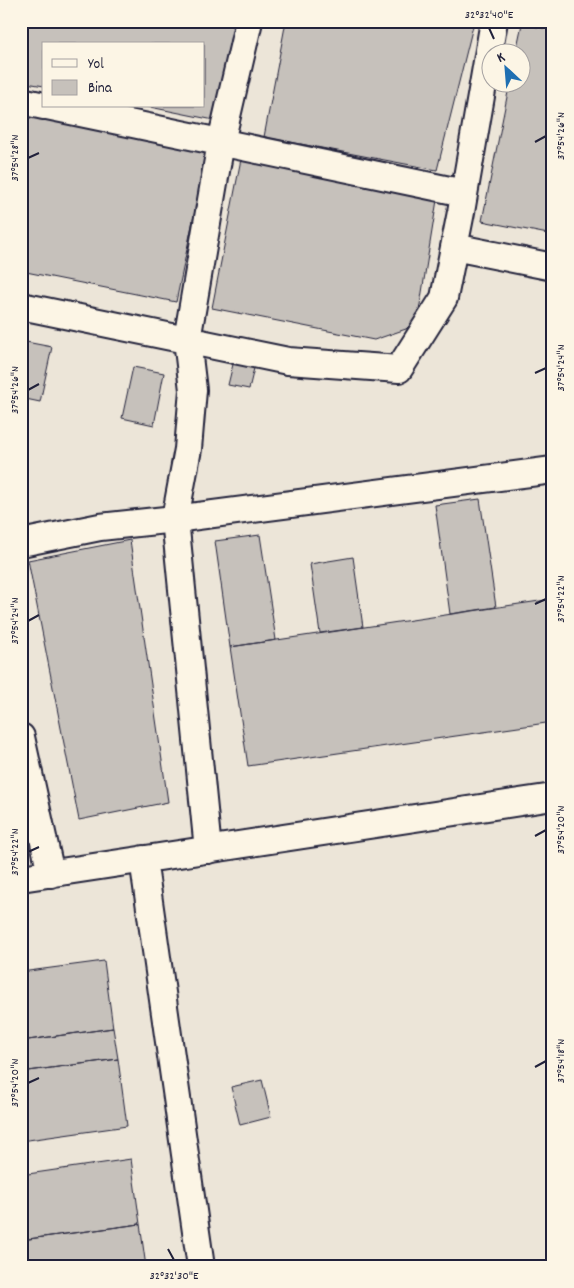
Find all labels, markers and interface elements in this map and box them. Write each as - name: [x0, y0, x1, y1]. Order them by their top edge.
- text: 32°32'40"E: [465, 7, 514, 24]
- legend: [42, 42, 205, 108]
- north arrow: [482, 42, 532, 92]
- text: K: [494, 47, 509, 69]
- text: Yol: [88, 54, 104, 76]
- text: Bina: [88, 78, 113, 100]
- text: 37°54'26"N: [553, 112, 570, 160]
- text: 37°54'28"N: [7, 134, 24, 181]
- text: 37°54'24"N: [553, 344, 570, 392]
- text: 37°54'26"N: [7, 366, 24, 414]
- text: 37°54'22"N: [553, 575, 570, 623]
- text: 37°54'24"N: [7, 597, 24, 645]
- text: 37°54'20"N: [553, 806, 570, 854]
- text: 37°54'22"N: [7, 828, 24, 876]
- text: 37°54'18"N: [553, 1039, 570, 1083]
- text: 37°54'20"N: [7, 1059, 24, 1107]
- text: 32°32'30"E: [150, 1268, 199, 1285]

